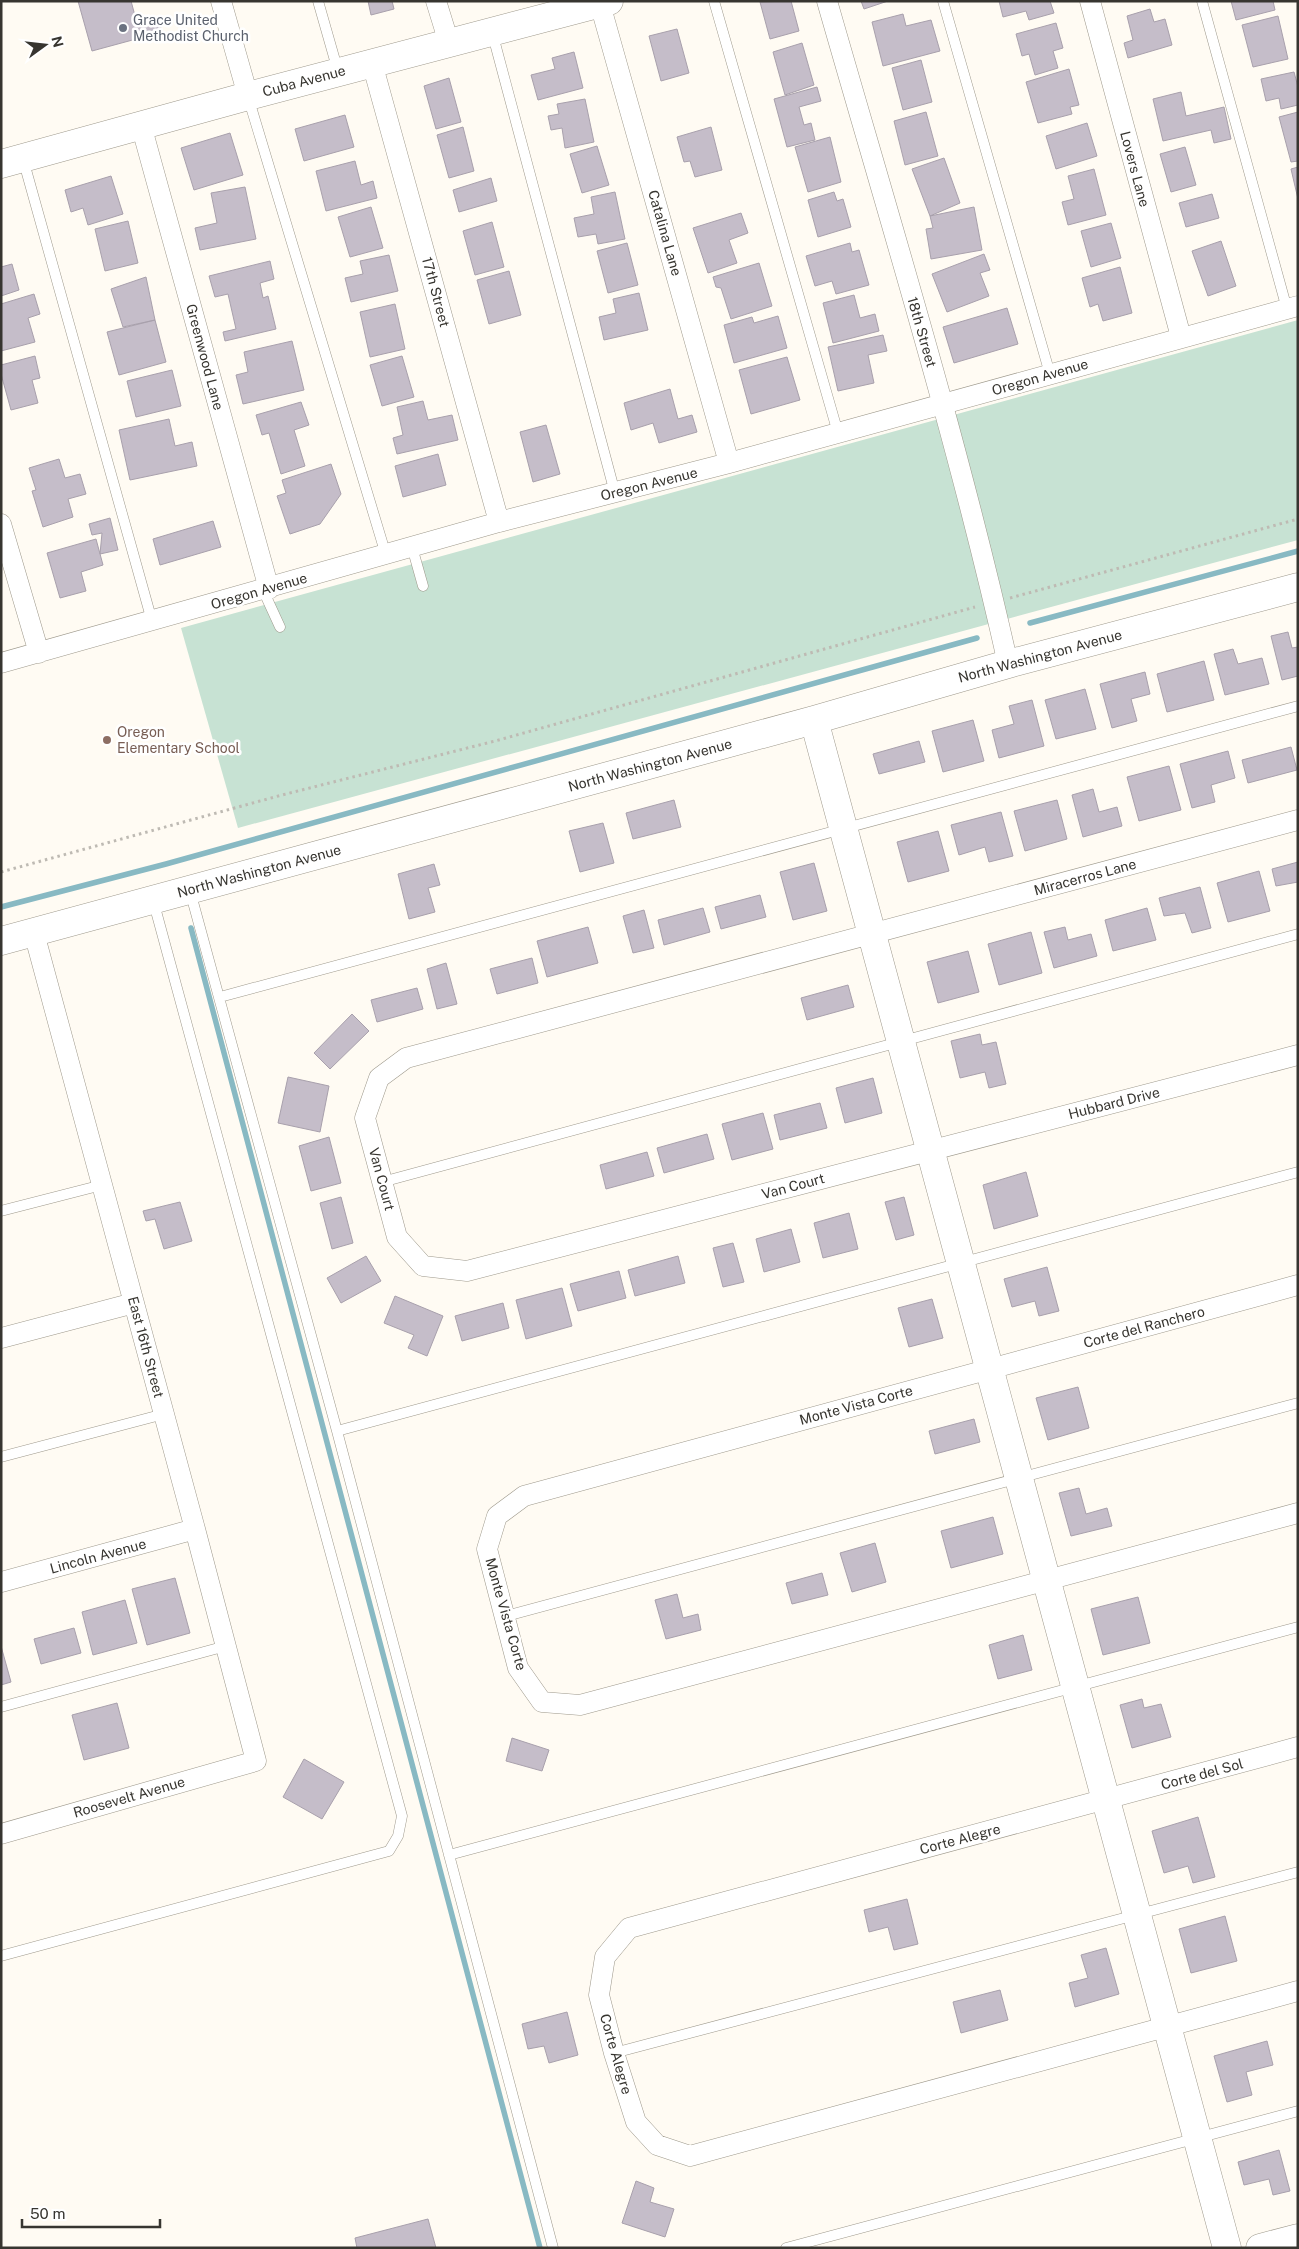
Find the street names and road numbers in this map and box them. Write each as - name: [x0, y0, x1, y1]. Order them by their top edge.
- street label: Cuba Avenue: [261, 62, 347, 100]
- street label: Lovers Lane: [1117, 129, 1153, 209]
- street label: Catalina Lane: [645, 188, 685, 278]
- street label: 17th Street: [419, 255, 453, 329]
- street label: 18th Street: [904, 295, 940, 369]
- street label: Greenwood Lane: [183, 302, 227, 412]
- street label: Oregon Avenue: [990, 356, 1090, 398]
- street label: Oregon Avenue: [599, 464, 699, 504]
- street label: Oregon Avenue: [209, 570, 309, 612]
- street label: North Washington Avenue: [956, 626, 1124, 686]
- street label: North Washington Avenue: [566, 735, 734, 795]
- street label: North Washington Avenue: [175, 841, 343, 901]
- street label: Miracerros Lane: [1032, 856, 1138, 898]
- street label: Hubbard Drive: [1066, 1084, 1162, 1122]
- street label: Van Court: [366, 1146, 398, 1212]
- street label: Van Court: [760, 1170, 826, 1202]
- street label: East 16th Street: [125, 1295, 167, 1399]
- street label: Corte del Ranchero: [1082, 1303, 1207, 1351]
- street label: Monte Vista Corte: [798, 1382, 914, 1428]
- street label: Lincoln Avenue: [48, 1535, 148, 1577]
- street label: Monte Vista Corte: [482, 1556, 530, 1672]
- street label: Corte del Sol: [1159, 1755, 1245, 1793]
- street label: Roosevelt Avenue: [71, 1773, 187, 1821]
- street label: Corte Alegre: [918, 1821, 1002, 1857]
- street label: Corte Alegre: [597, 2012, 635, 2096]

